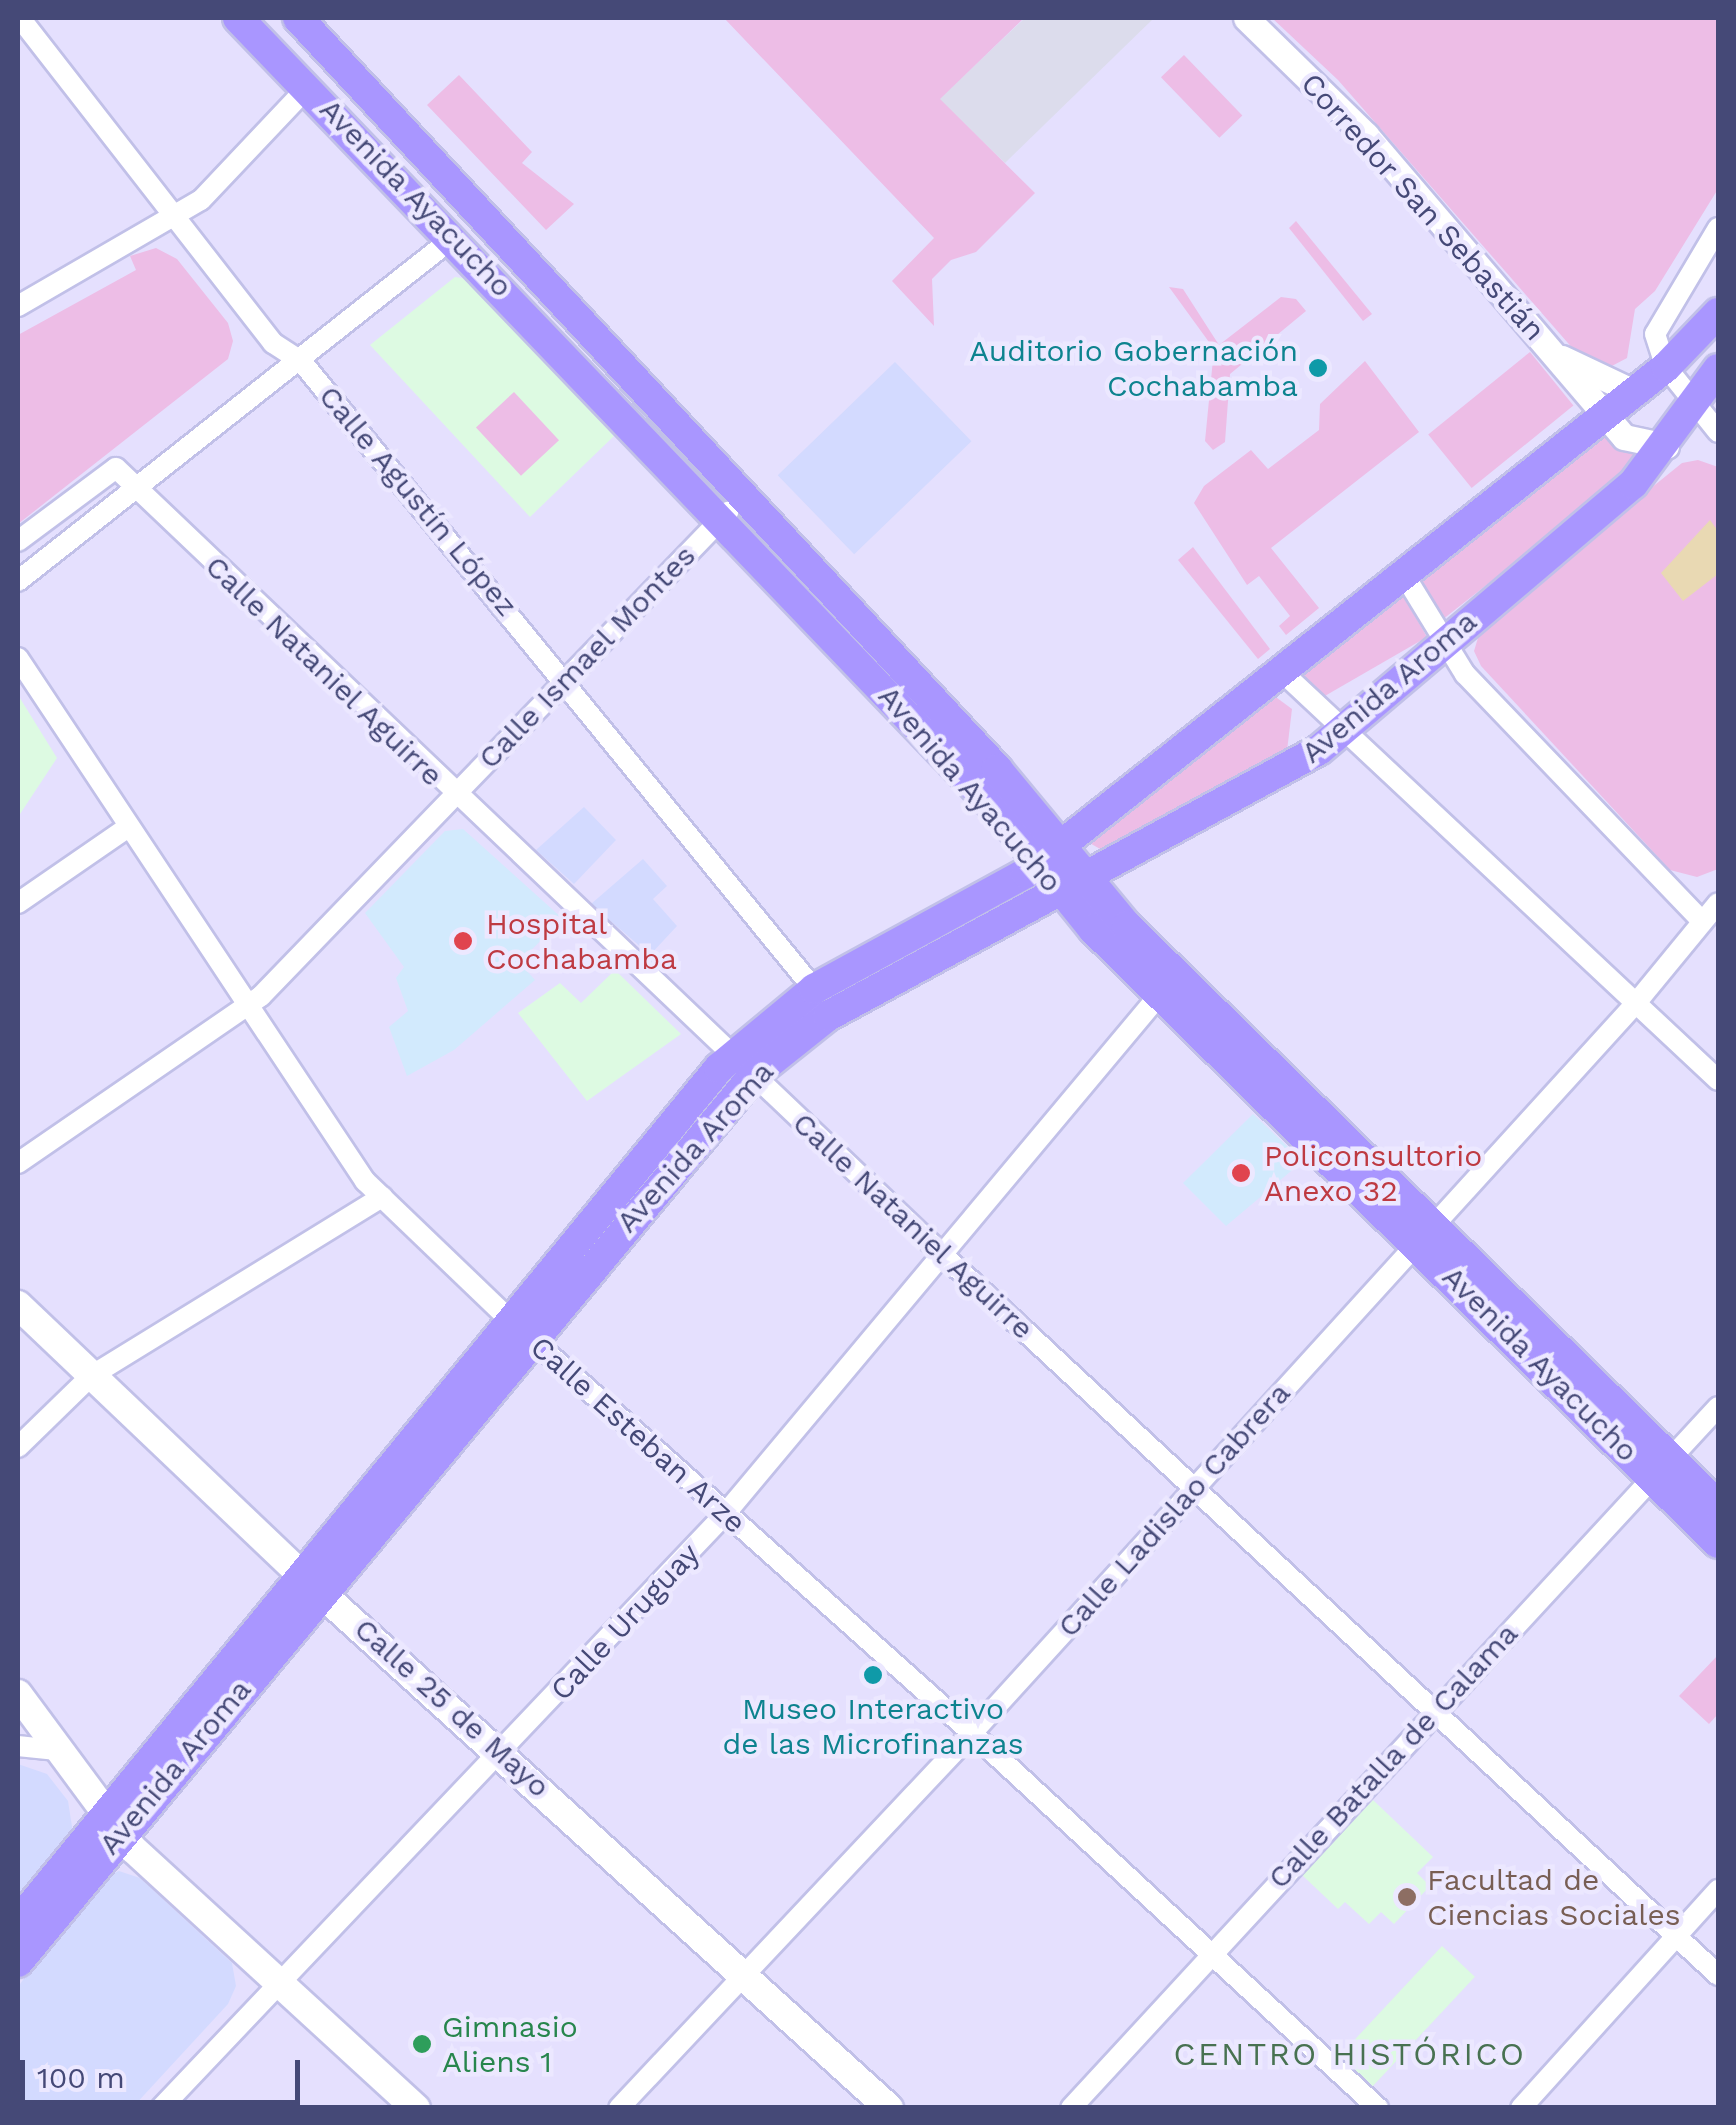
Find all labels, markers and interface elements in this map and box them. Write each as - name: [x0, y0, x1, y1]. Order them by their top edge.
- street label: Corredor San Sebastián: [1293, 66, 1553, 348]
- street label: Avenida Ayacucho: [312, 91, 520, 305]
- place label: Auditorio Gobernación Cochabamba: [969, 333, 1298, 404]
- marker: Auditorio Gobernación Cochabamba: [1307, 357, 1329, 379]
- street label: Calle Agustín López: [311, 378, 525, 624]
- street label: Calle Ismael Montes: [471, 537, 703, 777]
- street label: Calle Nataniel Aguirre: [197, 548, 451, 794]
- street label: Avenida Aroma: [1293, 603, 1485, 771]
- street label: Avenida Ayacucho: [870, 678, 1070, 900]
- place label: Hospital Cochabamba: [486, 906, 677, 976]
- marker: Hospital Cochabamba: [450, 928, 476, 954]
- street label: Avenida Aroma: [608, 1053, 782, 1241]
- street label: Calle Nataniel Aguirre: [784, 1104, 1042, 1348]
- place label: Policonsultorio Anexo 32: [1264, 1138, 1482, 1208]
- marker: Policonsultorio Anexo 32: [1228, 1160, 1254, 1186]
- street label: Avenida Ayacucho: [1434, 1258, 1646, 1470]
- street label: Calle Esteban Arze: [523, 1329, 753, 1541]
- street label: Calle Ladislao Cabrera: [1050, 1375, 1298, 1645]
- street label: Calle Uruguay: [543, 1536, 707, 1708]
- street label: Calle 25 de Mayo: [347, 1611, 557, 1805]
- street label: Calle Batalla de Calama: [1260, 1616, 1526, 1896]
- marker: Museo Interactivo de las Microfinanzas: [862, 1664, 884, 1686]
- street label: Avenida Aroma: [91, 1671, 259, 1863]
- place label: Museo Interactivo de las Microfinanzas: [722, 1691, 1024, 1762]
- place label: Facultad de Ciencias Sociales: [1427, 1862, 1681, 1932]
- marker: Facultad de Ciencias Sociales: [1396, 1886, 1418, 1908]
- place label: Gimnasio Aliens 1: [442, 2009, 578, 2080]
- marker: Gimnasio Aliens 1: [411, 2033, 433, 2055]
- district label: CENTRO HISTÓRICO: [1174, 2035, 1526, 2073]
- scale bar: [25, 2040, 305, 2102]
- text: 100 m: [37, 2060, 125, 2095]

